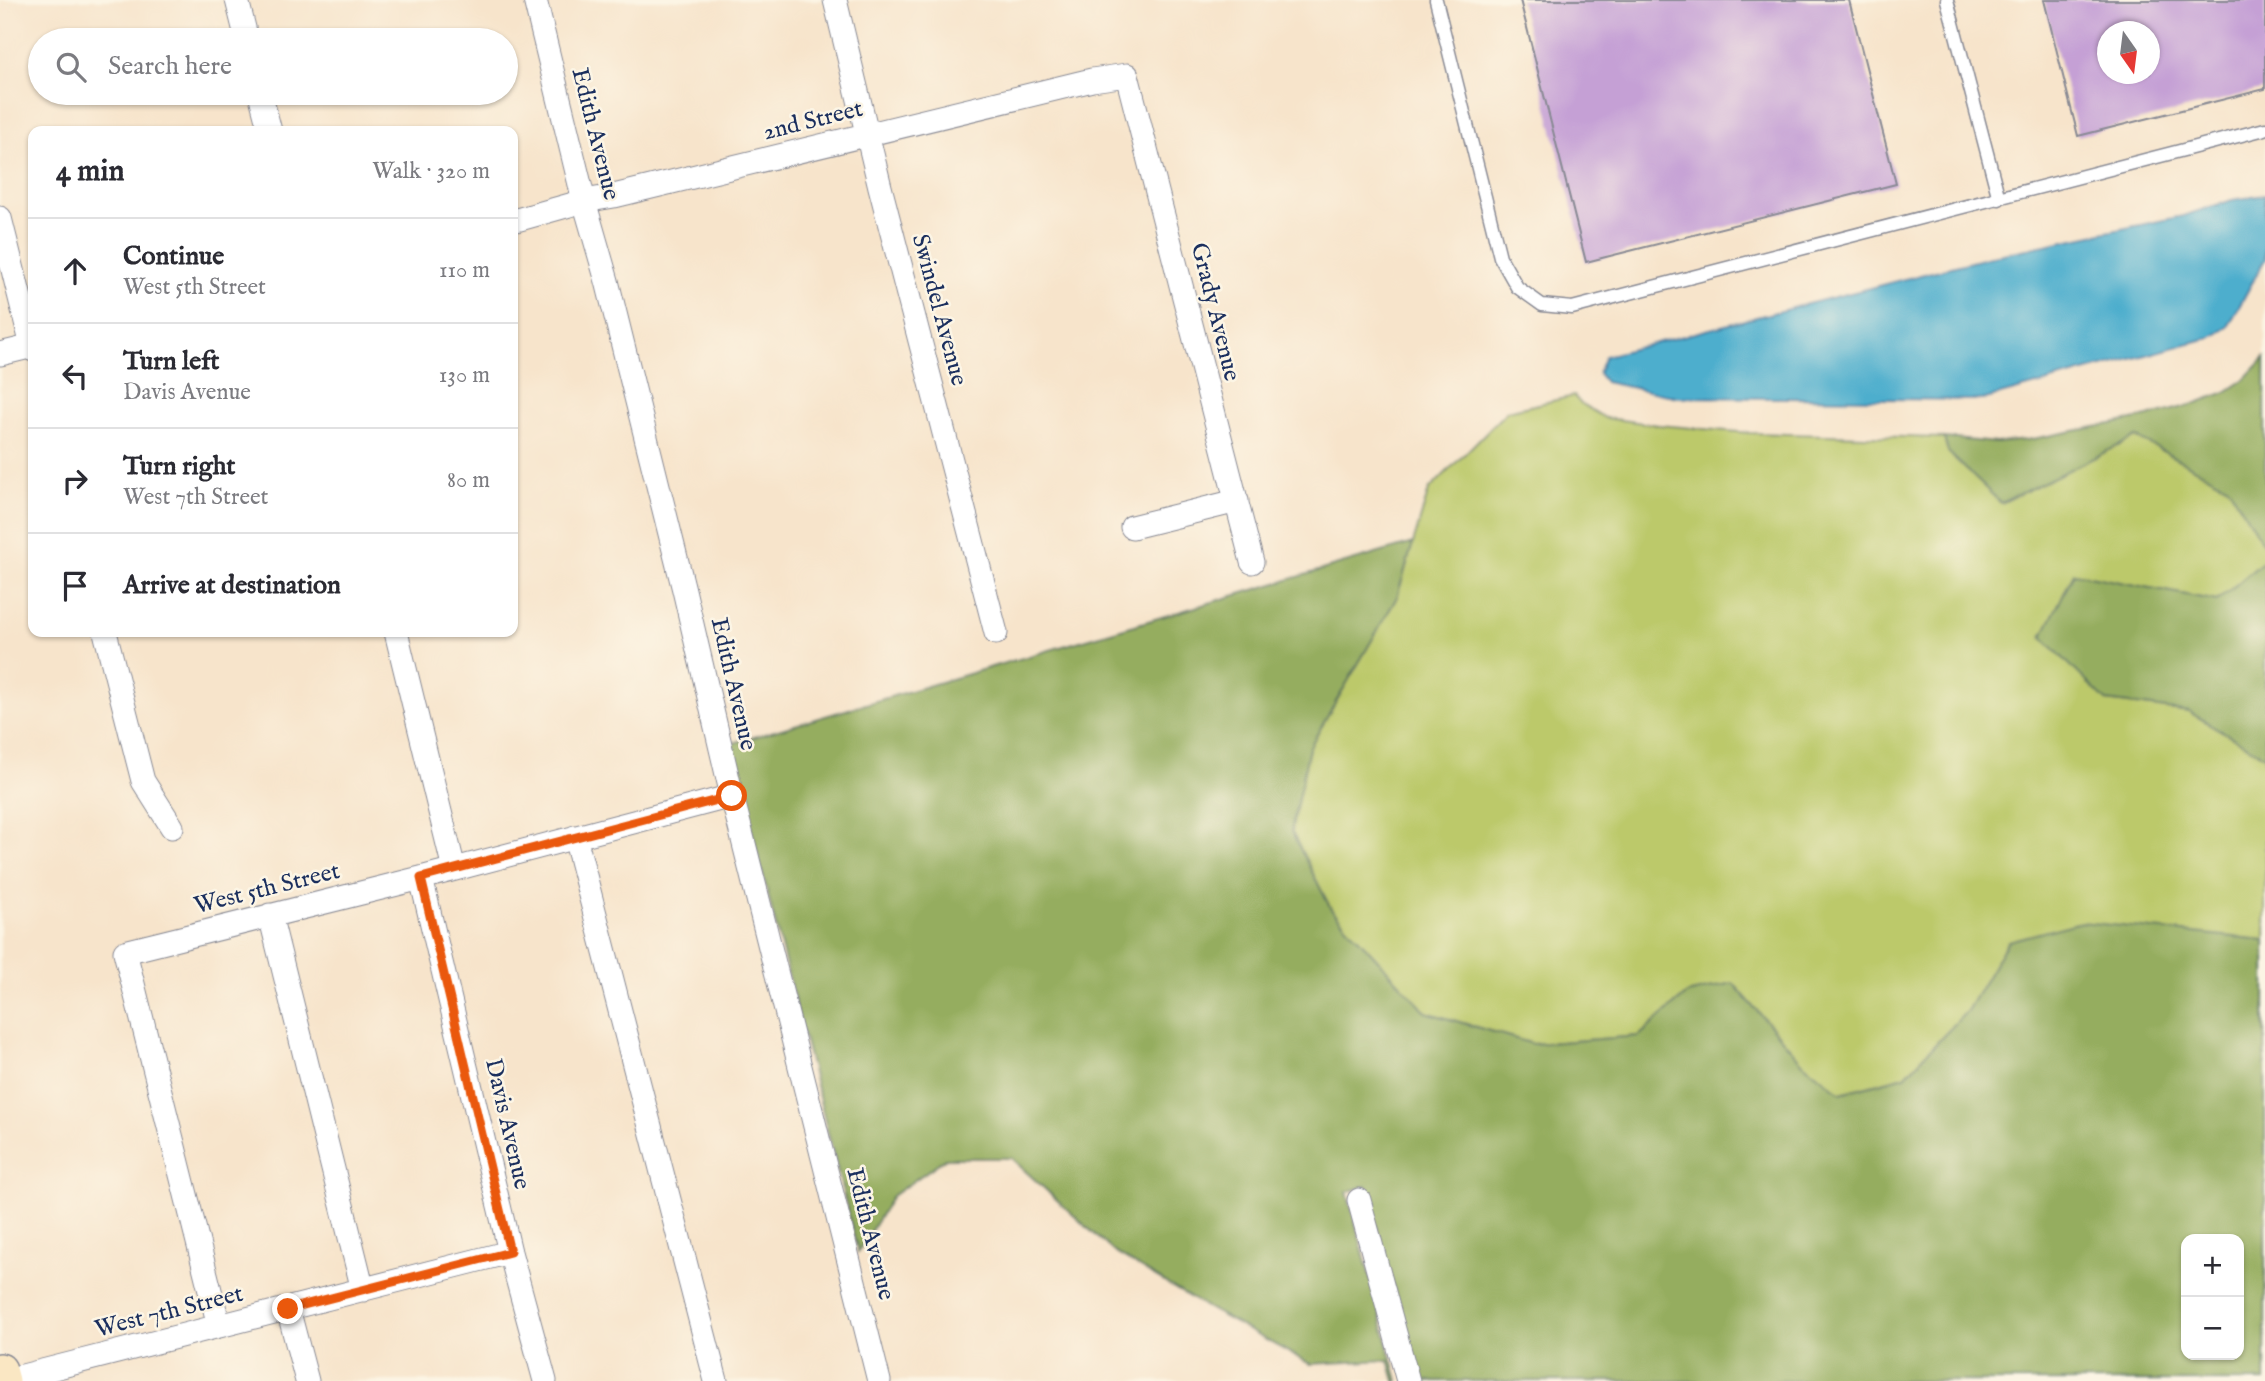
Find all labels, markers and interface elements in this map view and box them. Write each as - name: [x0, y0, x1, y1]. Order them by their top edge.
- north arrow: [2097, 21, 2160, 84]
- search box: [28, 28, 518, 105]
- icon: search: [52, 48, 90, 86]
- text: Search here: [108, 50, 232, 83]
- street label: Edith Avenue: [564, 65, 626, 203]
- street label: 2nd Street: [760, 94, 866, 148]
- text: 4 min: [56, 153, 124, 191]
- text: Walk · 320 m: [372, 157, 490, 186]
- street label: Swindel Avenue: [904, 231, 974, 389]
- text: Continue: [123, 240, 224, 273]
- street label: Grady Avenue: [1183, 240, 1247, 384]
- icon: ahead: [56, 252, 94, 290]
- text: 110 m: [439, 256, 490, 285]
- text: West 5th Street: [123, 273, 266, 302]
- text: Turn left: [123, 345, 220, 378]
- icon: left: [56, 357, 94, 395]
- text: 130 m: [439, 361, 490, 390]
- text: Davis Avenue: [123, 378, 251, 407]
- text: Turn right: [123, 450, 236, 483]
- icon: right: [56, 462, 94, 500]
- text: 80 m: [447, 466, 490, 495]
- text: West 7th Street: [123, 483, 268, 512]
- icon: arrive: [56, 567, 94, 605]
- text: Arrive at destination: [123, 569, 341, 602]
- street label: Edith Avenue: [703, 615, 763, 753]
- route start: [716, 780, 747, 811]
- street label: West 5th Street: [191, 856, 343, 922]
- street label: Davis Avenue: [477, 1055, 537, 1193]
- street label: Edith Avenue: [839, 1165, 901, 1303]
- map controls: [2181, 1234, 2244, 1360]
- button: +: [2181, 1234, 2244, 1297]
- street label: West 7th Street: [92, 1279, 246, 1345]
- route end: [272, 1293, 303, 1324]
- button: −: [2181, 1297, 2244, 1360]

